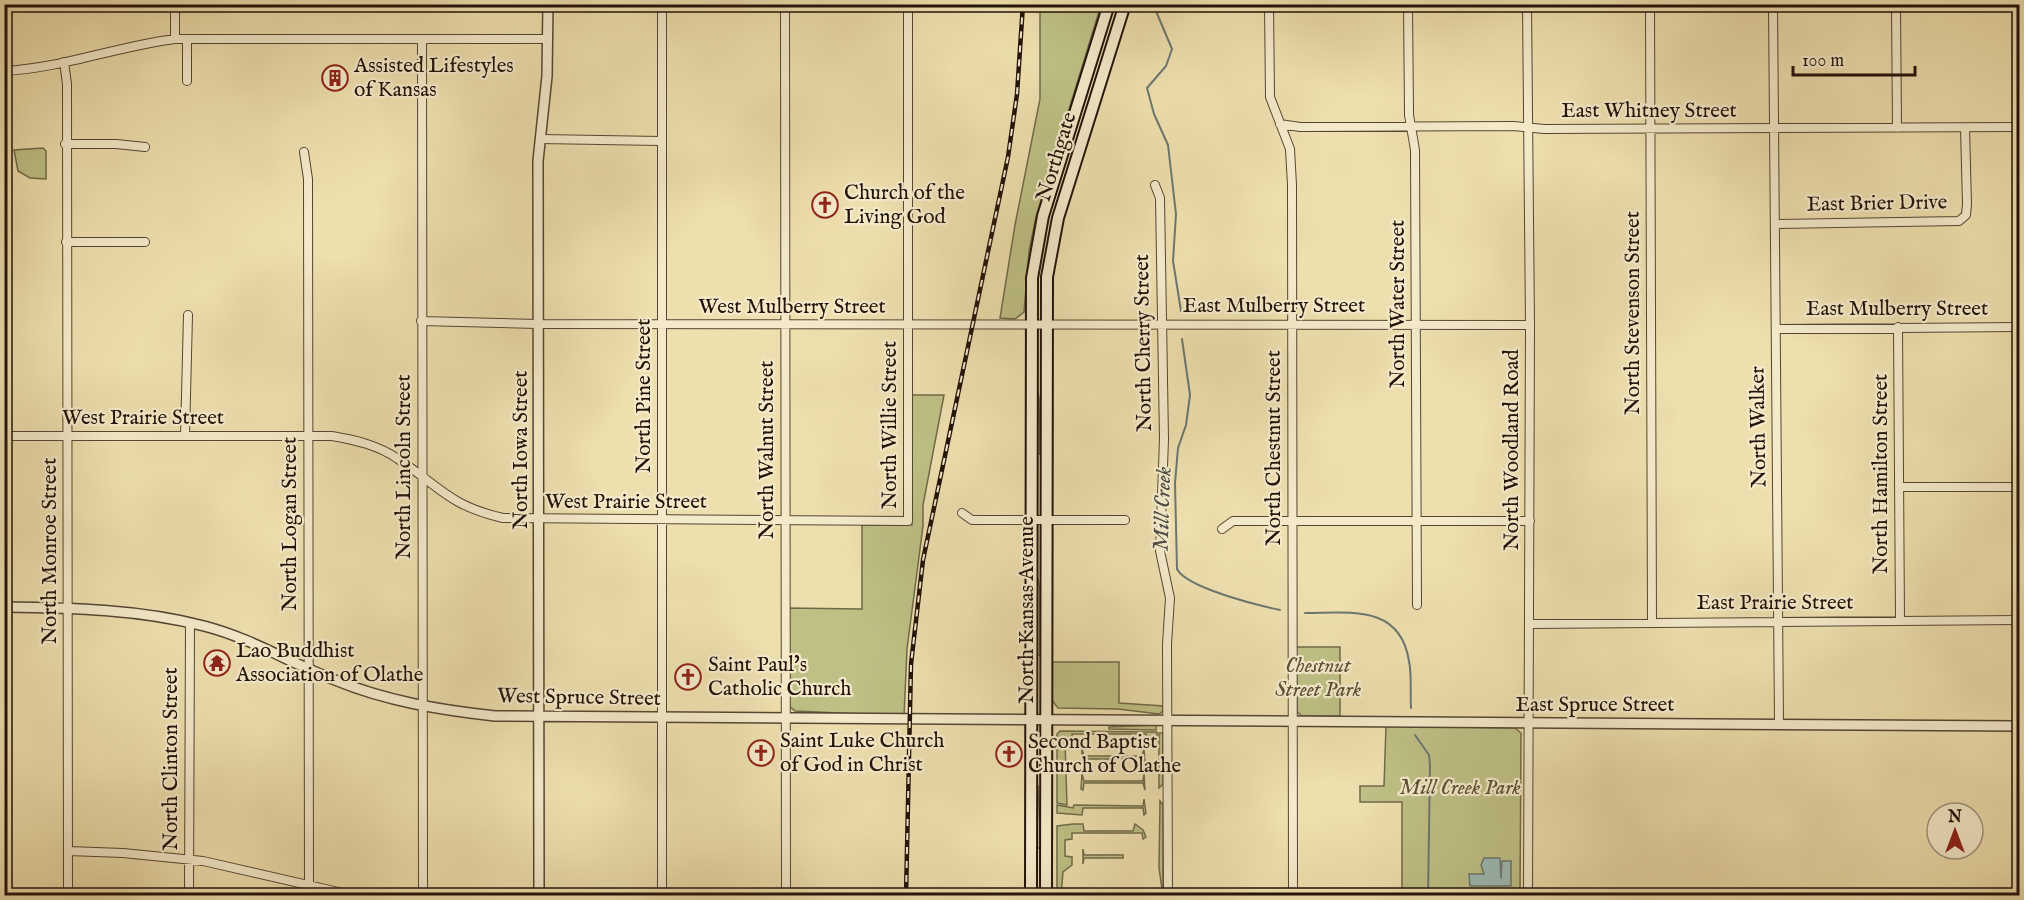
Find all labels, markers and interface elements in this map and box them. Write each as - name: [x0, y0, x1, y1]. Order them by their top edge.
- scale bar: [1793, 39, 1914, 77]
- text: 100 m: [1802, 50, 1844, 73]
- place label: Assisted Lifestyles of Kansas: [353, 53, 514, 104]
- building icon: Assisted Lifestyles of Kansas: [320, 63, 350, 93]
- street label: East Whitney Street: [1561, 98, 1737, 125]
- street label: Northgate: [1031, 109, 1083, 205]
- place label: Church of the Living God: [844, 180, 965, 231]
- street label: East Brier Drive: [1806, 189, 1948, 219]
- church icon: Church of the Living God: [810, 190, 840, 220]
- street label: North Stevenson Street: [1620, 211, 1647, 415]
- street label: North Water Street: [1385, 220, 1412, 388]
- street label: North Cherry Street: [1129, 254, 1159, 432]
- street label: East Mulberry Street: [1183, 293, 1365, 320]
- street label: West Mulberry Street: [698, 294, 886, 321]
- street label: East Mulberry Street: [1806, 296, 1988, 323]
- street label: North Pine Street: [631, 319, 658, 473]
- street label: North Willie Street: [877, 341, 904, 509]
- street label: North Woodland Road: [1499, 348, 1526, 551]
- street label: North Chestnut Street: [1261, 350, 1288, 546]
- street label: North Walnut Street: [754, 361, 781, 539]
- street label: North Walker: [1744, 366, 1774, 488]
- street label: North Iowa Street: [508, 371, 535, 530]
- street label: North Lincoln Street: [391, 374, 418, 560]
- street label: North Hamilton Street: [1868, 374, 1895, 574]
- street label: West Prairie Street: [62, 405, 224, 432]
- street label: North Logan Street: [277, 437, 304, 611]
- street label: North Monroe Street: [37, 458, 64, 644]
- water label: Mill Creek: [1148, 466, 1178, 552]
- street label: West Prairie Street: [545, 489, 707, 516]
- street label: North Kansas Avenue: [1014, 516, 1041, 704]
- street label: East Prairie Street: [1697, 590, 1853, 617]
- place label: Lao Buddhist Association of Olathe: [235, 638, 424, 689]
- temple icon: Lao Buddhist Association of Olathe: [202, 648, 232, 678]
- place label: Saint Paul's Catholic Church: [708, 652, 851, 703]
- park label: Chestnut Street Park: [1275, 653, 1362, 704]
- church icon: Saint Paul's Catholic Church: [673, 662, 703, 692]
- street label: North Clinton Street: [158, 667, 185, 851]
- street label: West Spruce Street: [497, 683, 661, 713]
- street label: East Spruce Street: [1516, 692, 1674, 719]
- place label: Saint Luke Church of God in Christ: [780, 728, 944, 779]
- place label: Second Baptist Church of Olathe: [1028, 729, 1181, 780]
- church icon: Saint Luke Church of God in Christ: [746, 738, 776, 768]
- church icon: Second Baptist Church of Olathe: [994, 739, 1024, 769]
- park label: Mill Creek Park: [1399, 775, 1521, 802]
- north arrow: [1925, 801, 1985, 861]
- text: N: [1947, 808, 1962, 828]

